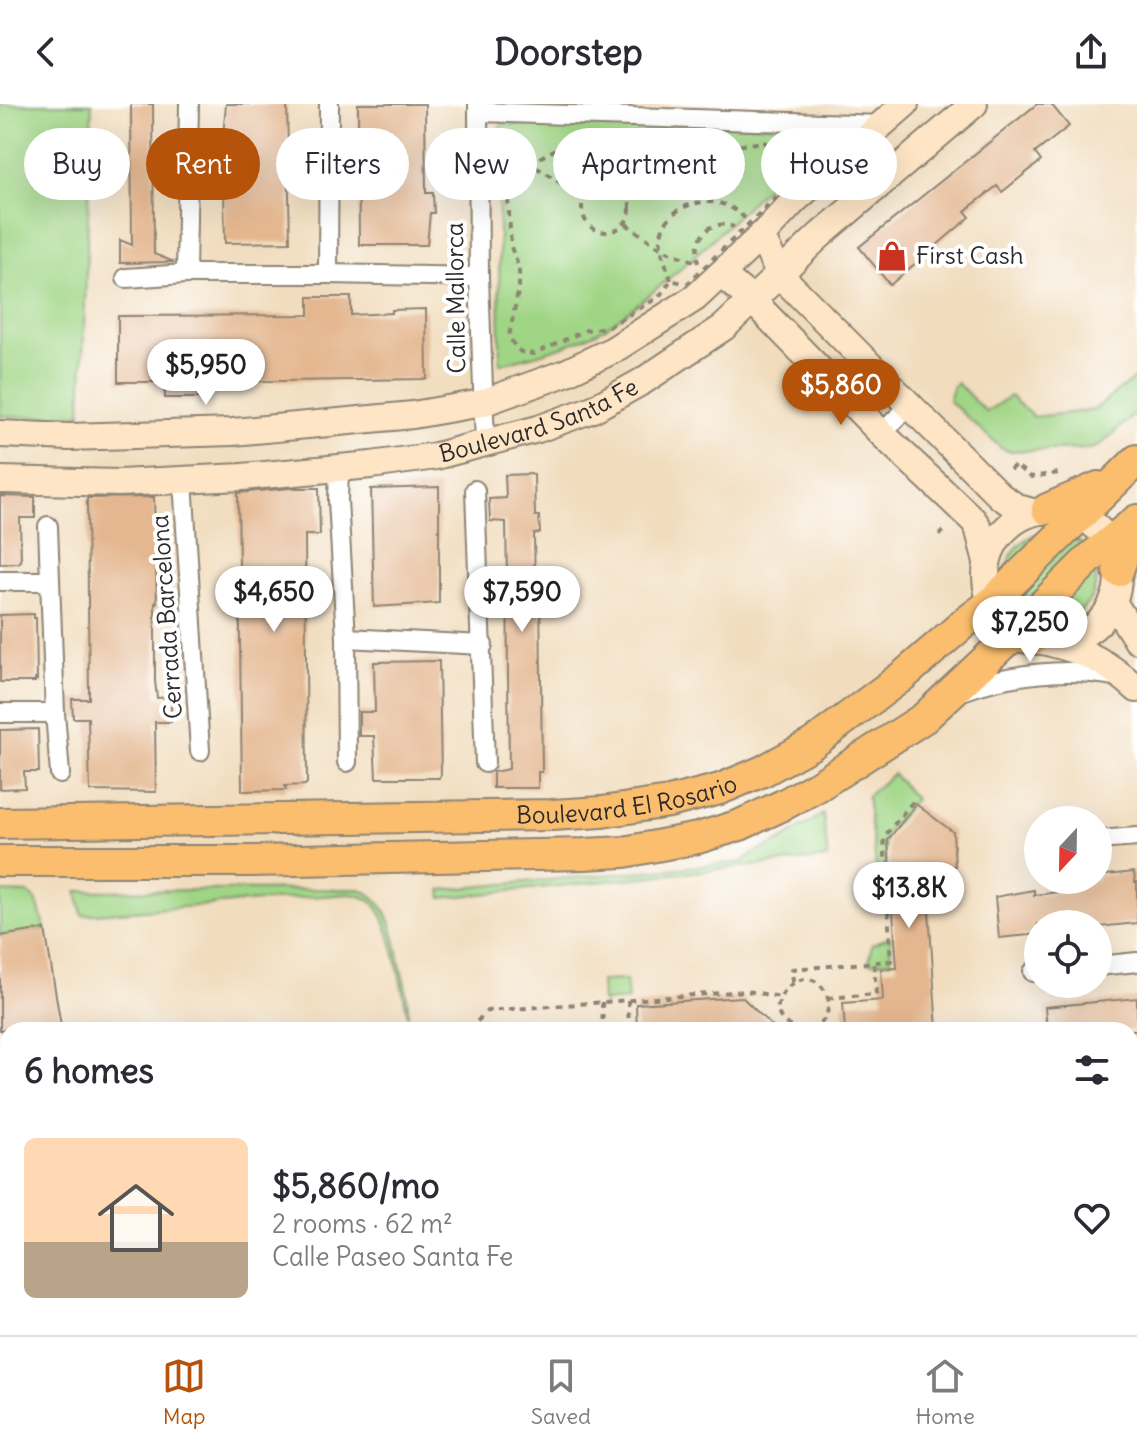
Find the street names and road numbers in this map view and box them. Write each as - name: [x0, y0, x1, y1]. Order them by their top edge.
- street label: Calle Mallorca: [439, 222, 471, 374]
- street label: Boulevard Santa Fe: [436, 371, 643, 469]
- street label: Cerrada Barcelona: [144, 514, 188, 720]
- street label: Boulevard El Rosario: [516, 768, 741, 830]

